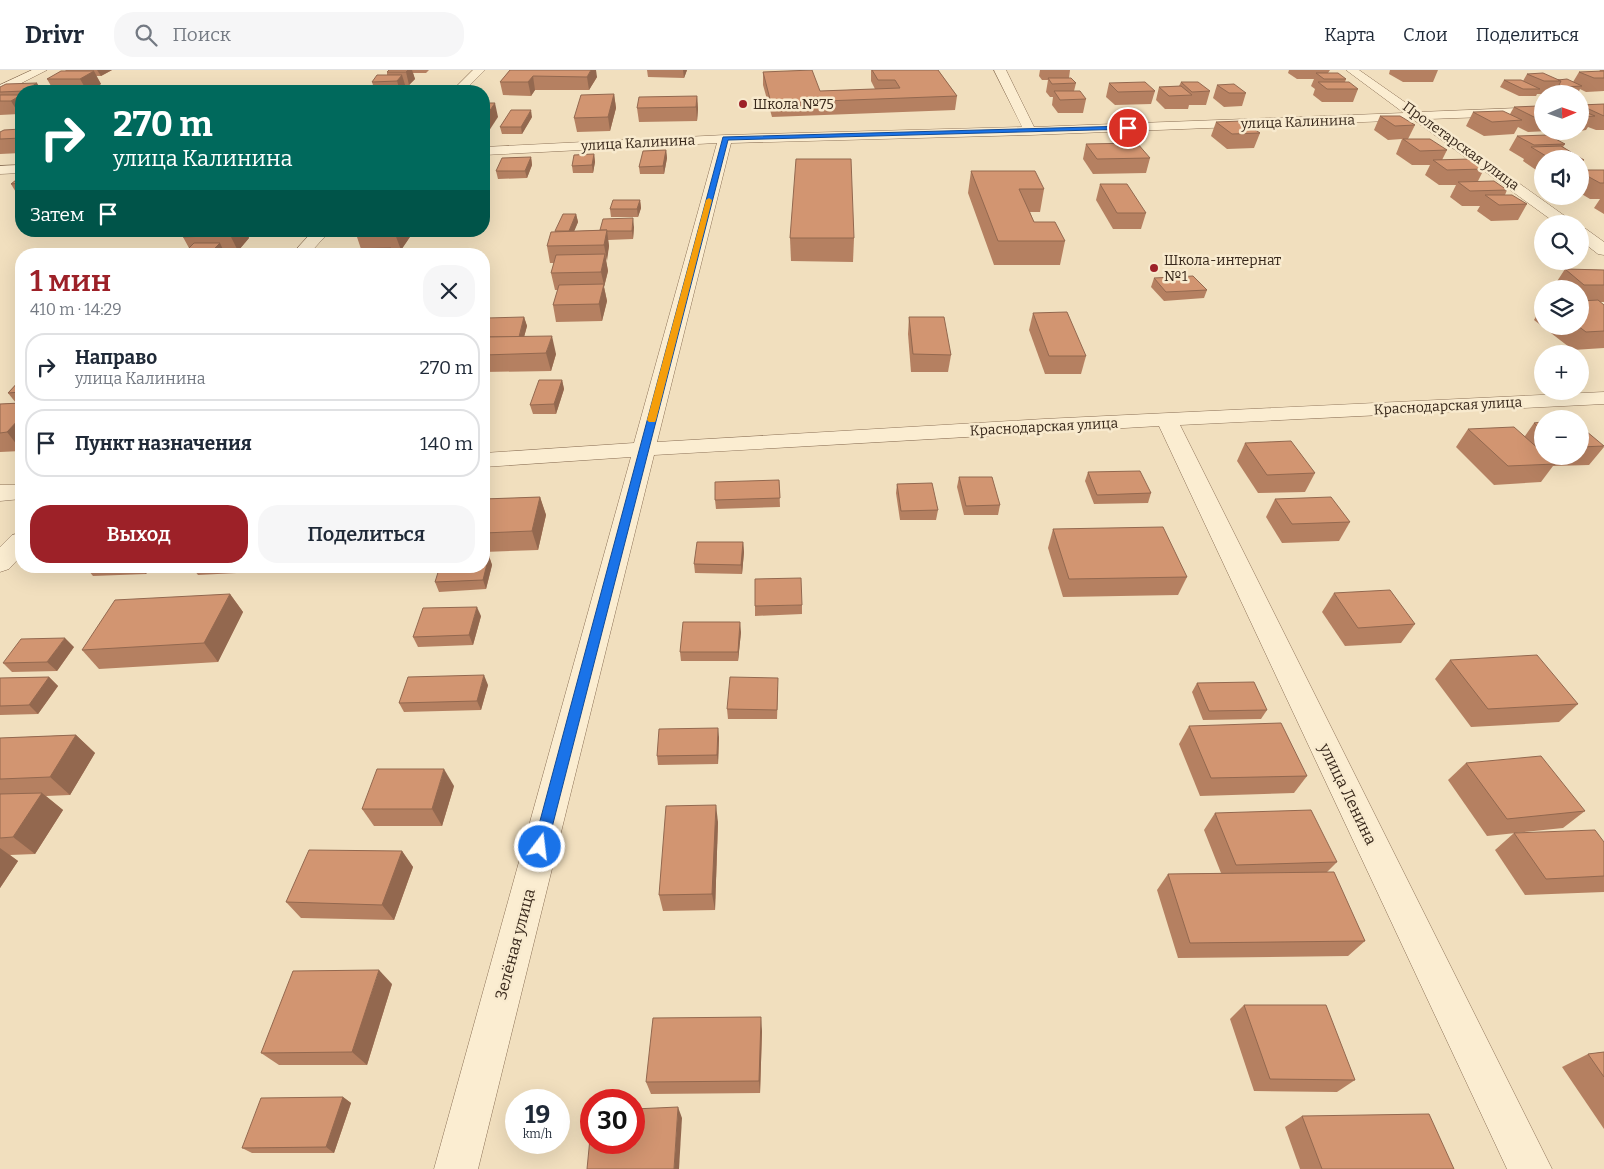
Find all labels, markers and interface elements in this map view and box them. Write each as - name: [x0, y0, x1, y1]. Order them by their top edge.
- search box: [114, 12, 464, 57]
- text: Drivr: [25, 21, 84, 49]
- icon: search: [132, 21, 160, 49]
- text: Поиск: [172, 23, 231, 46]
- text: Карта: [1324, 24, 1375, 46]
- text: Слои: [1403, 24, 1448, 46]
- text: Поделиться: [1476, 24, 1579, 46]
- north arrow: [1534, 85, 1589, 140]
- map controls: [1534, 85, 1589, 465]
- place label: Школа №75: [753, 96, 834, 113]
- marker: Школа №75: [737, 98, 749, 110]
- street label: Пролетарская улица: [1399, 98, 1523, 194]
- text: 270 m: [113, 103, 213, 145]
- icon: right: [30, 105, 95, 170]
- pin: [1107, 107, 1149, 149]
- street label: улица Калинина: [1240, 111, 1356, 133]
- icon: arrive: [1114, 114, 1142, 142]
- street label: улица Калинина: [579, 132, 696, 155]
- text: улица Калинина: [113, 145, 293, 172]
- button: sound: [1534, 150, 1589, 205]
- icon: arrive: [94, 200, 122, 228]
- text: Затем: [30, 203, 84, 226]
- button: search: [1534, 215, 1589, 270]
- place label: Школа-интернат №1: [1164, 252, 1281, 285]
- marker: Школа-интернат №1: [1148, 262, 1160, 274]
- text: 1 мин: [30, 263, 111, 299]
- button: close: [423, 265, 475, 317]
- button: layers: [1534, 280, 1589, 335]
- text: 410 m · 14:29: [30, 300, 122, 319]
- button: +: [1534, 345, 1589, 400]
- text: Направо: [75, 346, 157, 369]
- icon: right: [32, 353, 60, 381]
- text: 270 m: [420, 356, 473, 379]
- text: улица Калинина: [75, 369, 206, 388]
- street label: Краснодарская улица: [1373, 394, 1523, 418]
- button: −: [1534, 410, 1589, 465]
- street label: Краснодарская улица: [969, 415, 1119, 439]
- icon: arrive: [32, 429, 60, 457]
- text: Пункт назначения: [75, 432, 252, 455]
- text: 140 m: [420, 432, 473, 455]
- button: Выход: [30, 505, 248, 563]
- button: Поделиться: [258, 505, 475, 563]
- street label: улица Ленина: [1315, 739, 1381, 848]
- position arrow: [513, 820, 565, 872]
- street label: Зелёная улица: [491, 886, 539, 1002]
- speed limit sign: 30: [580, 1089, 645, 1154]
- text: 19: [525, 1100, 550, 1130]
- text: km/h: [523, 1127, 552, 1141]

